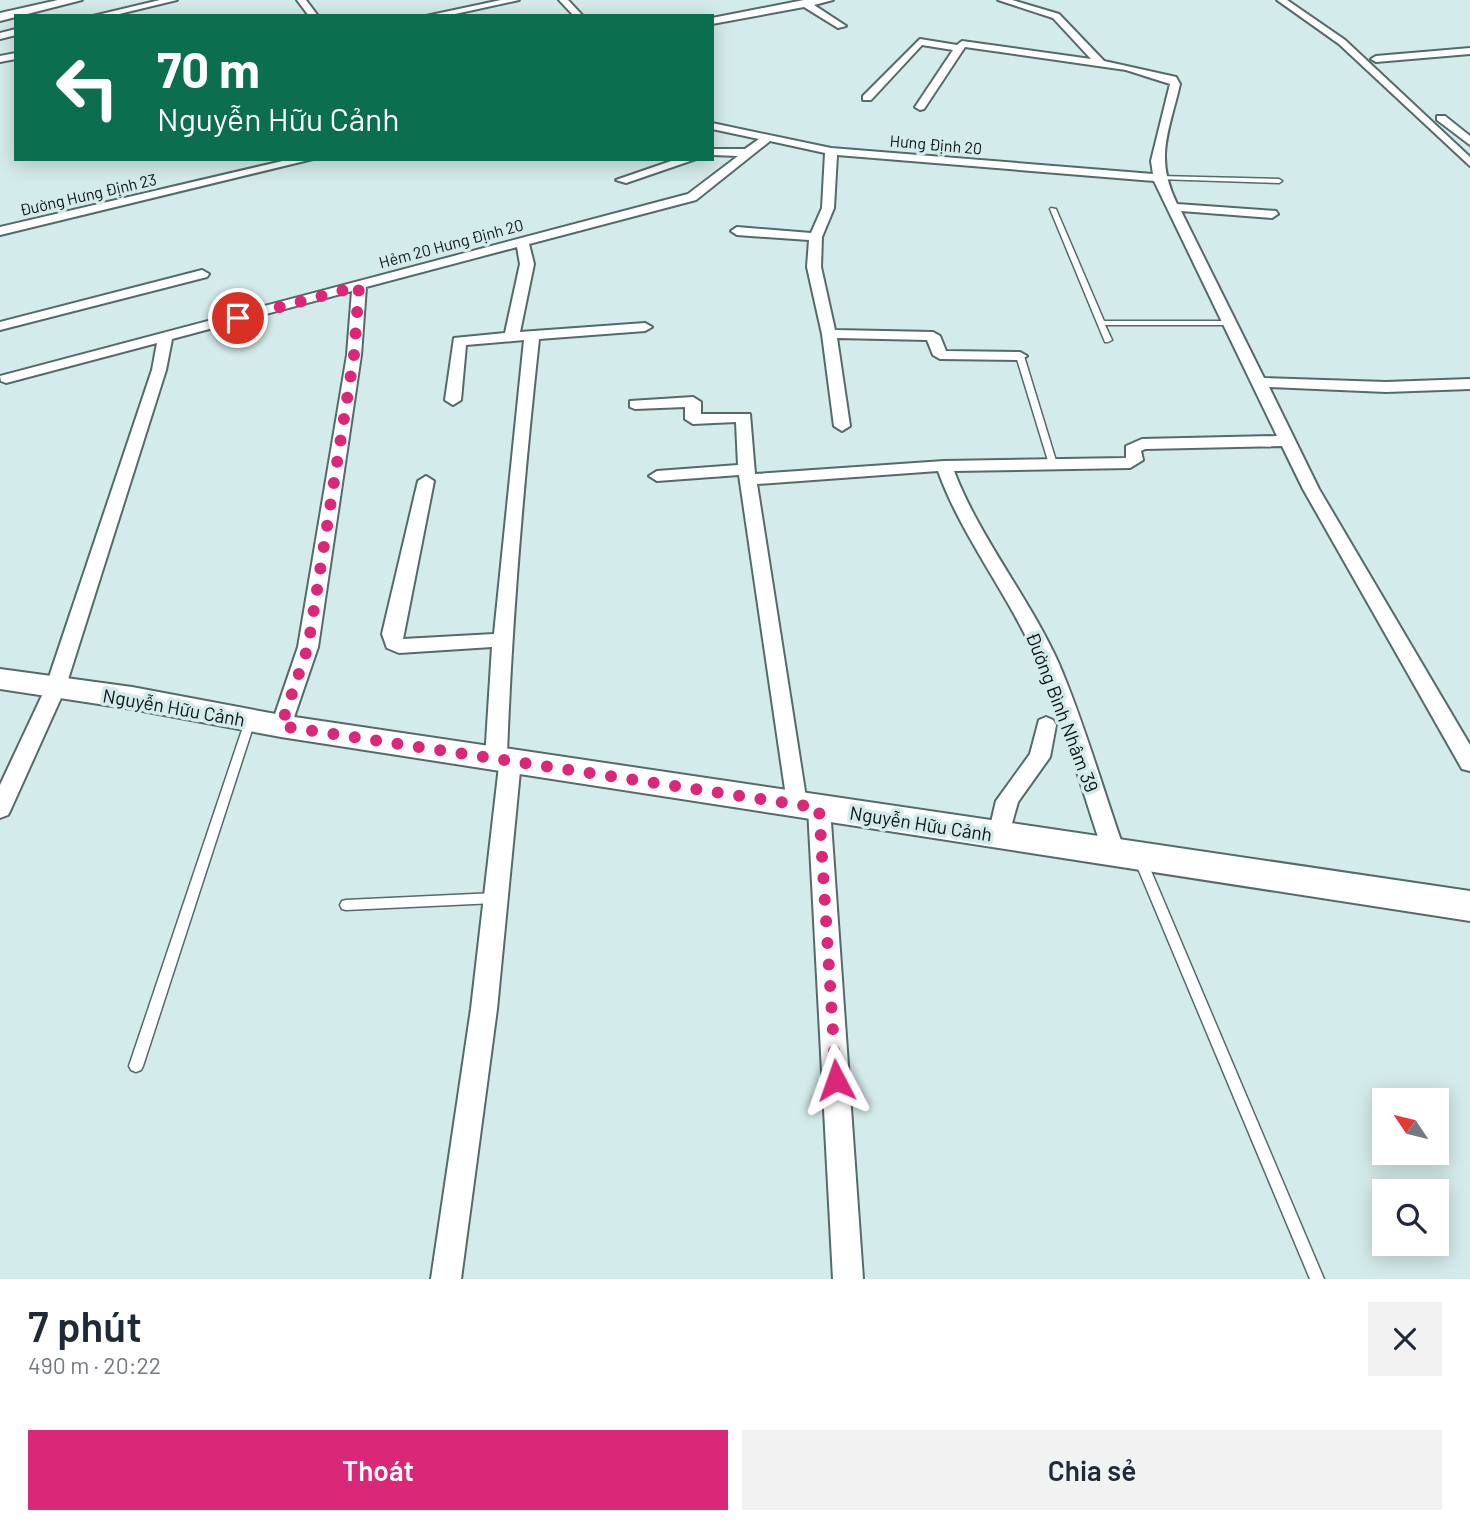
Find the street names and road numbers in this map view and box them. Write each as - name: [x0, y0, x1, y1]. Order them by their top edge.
- street label: Hưng Định 20: [889, 131, 983, 157]
- street label: Đường Hưng Định 23: [18, 169, 158, 219]
- street label: Hẻm 20 Hưng Định 20: [377, 215, 525, 271]
- street label: Đường Bình Nhâm 39: [1022, 629, 1104, 795]
- street label: Nguyễn Hữu Cảnh: [101, 683, 247, 731]
- street label: Nguyễn Hữu Cảnh: [848, 800, 994, 846]

